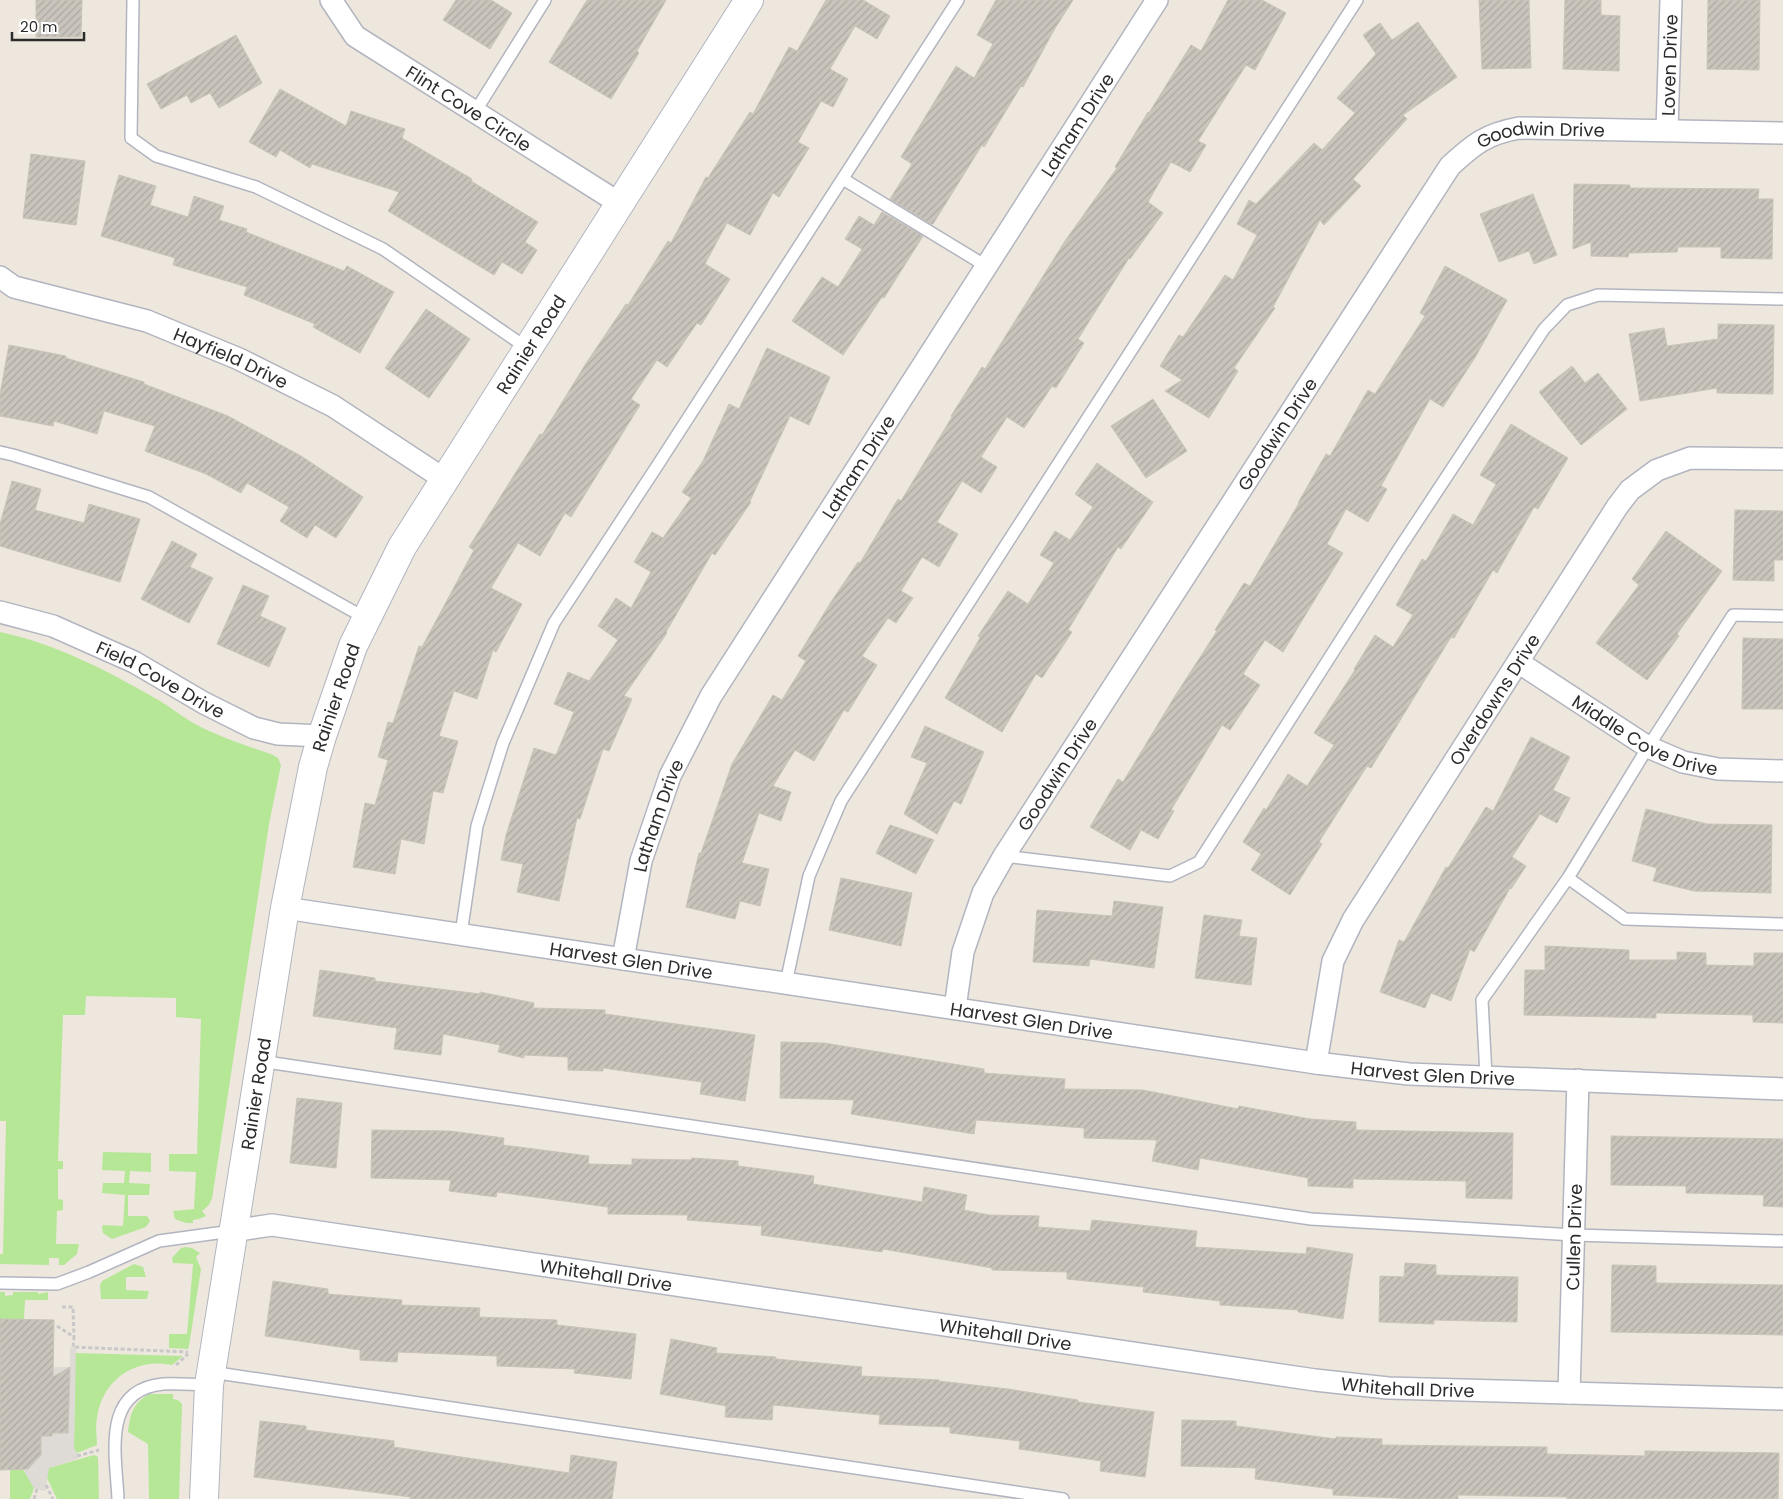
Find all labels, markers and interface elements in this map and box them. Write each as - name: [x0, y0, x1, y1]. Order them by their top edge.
- scale bar: [12, 10, 85, 42]
- street label: Loven Drive: [1655, 14, 1683, 116]
- text: 20 m: [20, 16, 58, 37]
- street label: Flint Cove Circle: [401, 59, 536, 157]
- street label: Latham Drive: [1035, 68, 1120, 181]
- street label: Goodwin Drive: [1472, 115, 1605, 154]
- street label: Rainier Road: [490, 290, 572, 399]
- street label: Hayfield Drive: [170, 321, 292, 394]
- street label: Goodwin Drive: [1231, 373, 1323, 495]
- street label: Latham Drive: [816, 410, 901, 523]
- street label: Overdowns Drive: [1443, 629, 1545, 770]
- street label: Field Cove Drive: [92, 634, 229, 724]
- street label: Rainier Road: [306, 640, 366, 755]
- street label: Middle Cove Drive: [1567, 688, 1720, 781]
- street label: Goodwin Drive: [1011, 713, 1103, 835]
- street label: Latham Drive: [627, 754, 689, 874]
- street label: Harvest Glen Drive: [548, 935, 714, 985]
- street label: Harvest Glen Drive: [948, 996, 1115, 1045]
- street label: Rainier Road: [234, 1036, 277, 1152]
- street label: Harvest Glen Drive: [1349, 1055, 1515, 1091]
- street label: Cullen Drive: [1559, 1183, 1588, 1291]
- street label: Whitehall Drive: [538, 1252, 674, 1297]
- street label: Whitehall Drive: [937, 1312, 1074, 1356]
- street label: Whitehall Drive: [1340, 1370, 1475, 1403]

